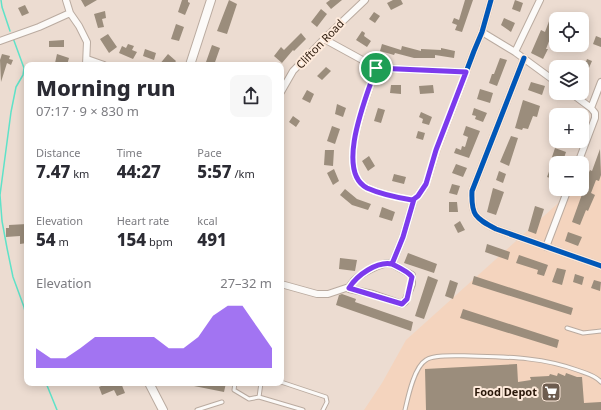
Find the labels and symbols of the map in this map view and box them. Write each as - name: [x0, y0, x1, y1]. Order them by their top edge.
- street label: Clifton Road: [292, 16, 347, 72]
- pin: [359, 51, 393, 85]
- supermarket icon: Food Depot: [540, 381, 562, 403]
- place label: Food Depot: [474, 384, 537, 399]

